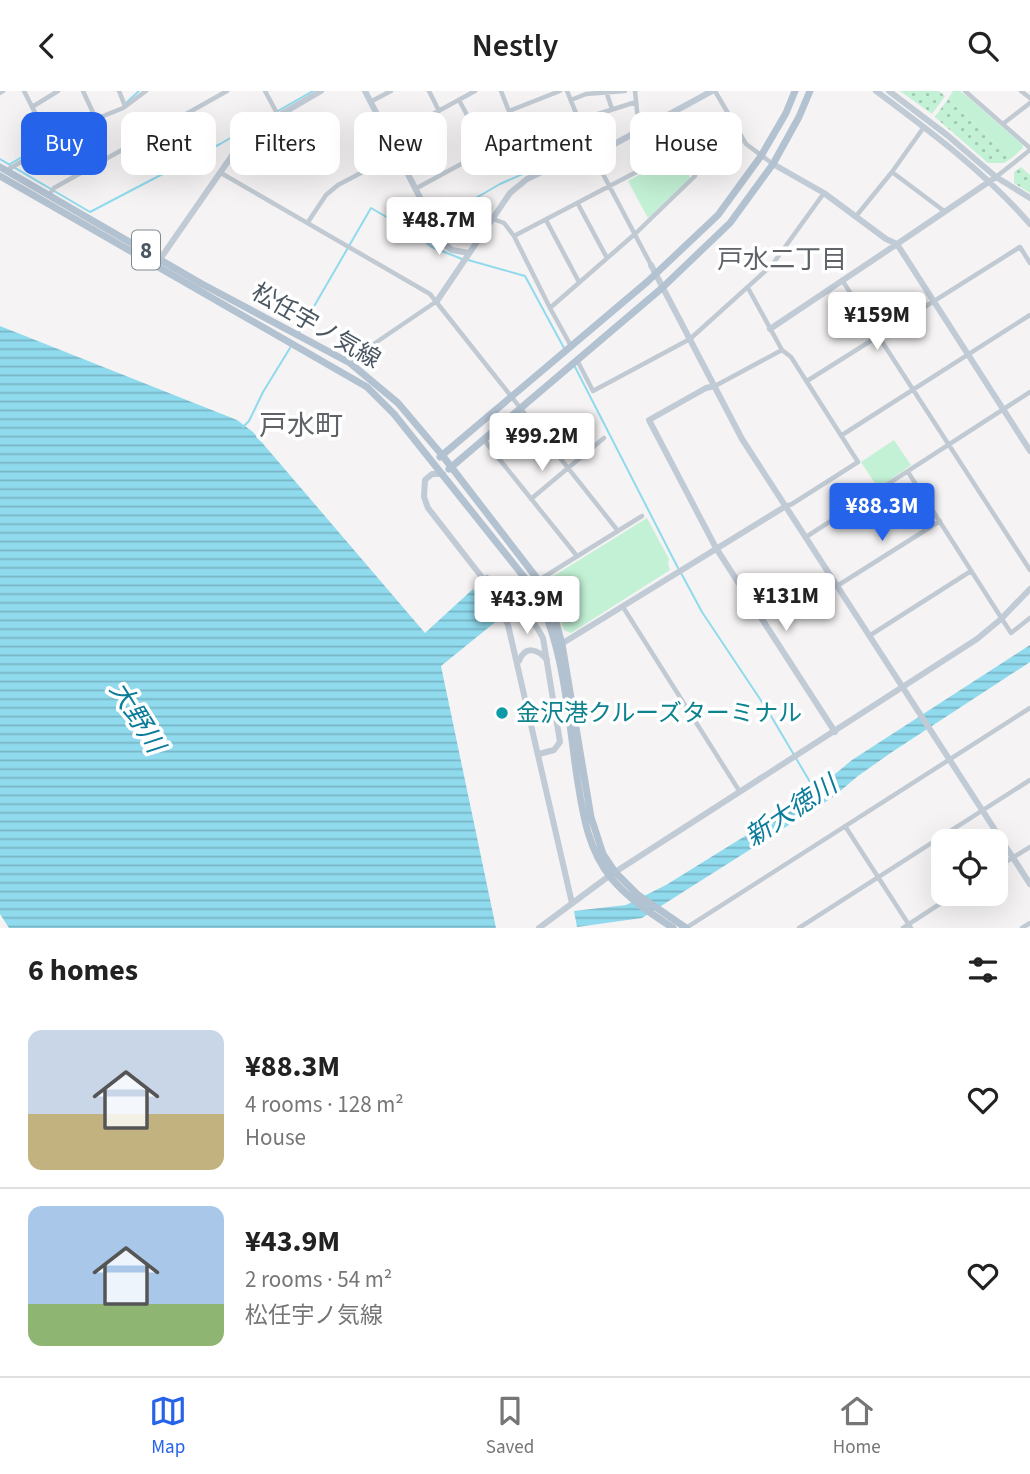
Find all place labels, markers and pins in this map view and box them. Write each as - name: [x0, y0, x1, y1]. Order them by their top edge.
- pin: ¥48.7M: [382, 197, 496, 257]
- pin: ¥159M: [828, 293, 926, 352]
- pin: ¥99.2M: [485, 413, 599, 473]
- pin: ¥88.3M: [825, 483, 939, 543]
- pin: ¥131M: [737, 573, 835, 633]
- pin: ¥43.9M: [470, 577, 584, 636]
- place label: 金沢港クルーズターミナル: [516, 696, 802, 731]
- marker: 金沢港クルーズターミナル: [494, 705, 510, 721]

